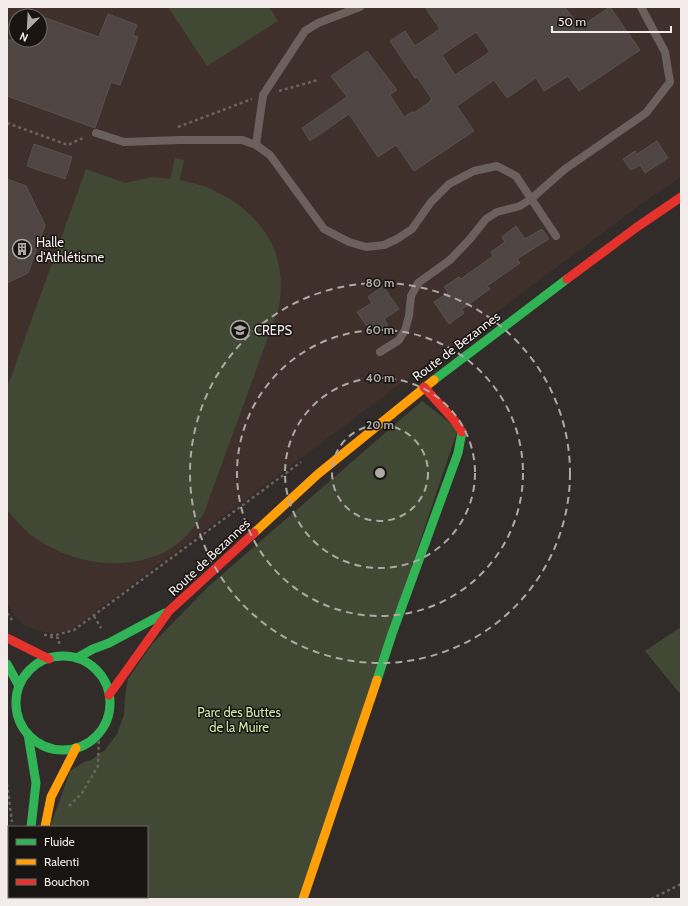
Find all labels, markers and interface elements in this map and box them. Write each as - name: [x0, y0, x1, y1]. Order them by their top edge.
- north arrow: [8, 8, 48, 48]
- scale bar: [552, 8, 671, 34]
- text: 50 m: [558, 14, 586, 29]
- text: N: [18, 29, 30, 45]
- place label: Halle d'Athlétisme: [36, 234, 105, 265]
- building icon: Halle d'Athlétisme: [11, 238, 33, 260]
- text: 80 m: [366, 275, 394, 290]
- street label: Route de Bezannes: [409, 307, 503, 384]
- school or university icon: CREPS: [229, 319, 251, 341]
- place label: CREPS: [254, 322, 292, 338]
- text: 60 m: [366, 322, 394, 337]
- text: 40 m: [365, 370, 395, 385]
- text: 20 m: [366, 417, 394, 432]
- centre of rings: [373, 466, 387, 480]
- street label: Route de Bezannes: [165, 515, 254, 599]
- park label: Parc des Buttes de la Muire: [197, 704, 281, 735]
- legend: [8, 826, 148, 898]
- text: Fluide: [44, 834, 75, 849]
- text: Ralenti: [44, 854, 79, 869]
- text: Bouchon: [44, 874, 90, 889]

